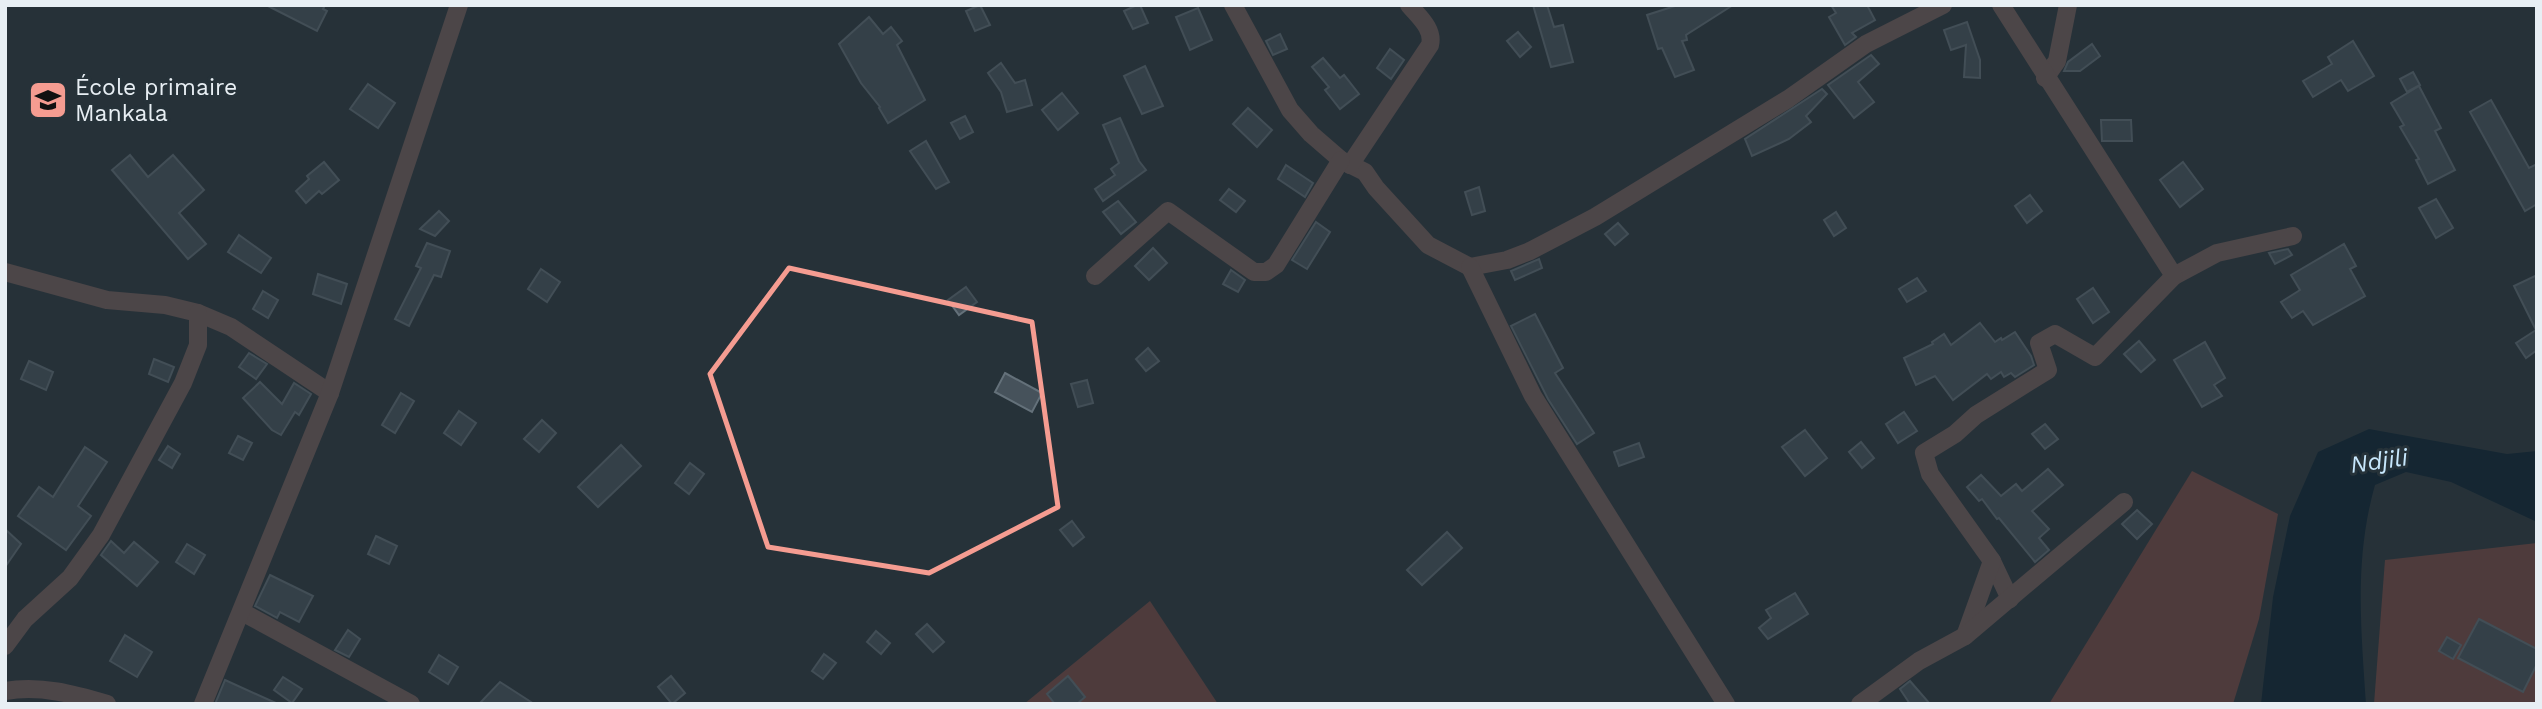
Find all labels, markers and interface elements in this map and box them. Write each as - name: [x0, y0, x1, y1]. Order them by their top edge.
- place label: École primaire Mankala: [75, 74, 237, 127]
- school or university icon: École primaire Mankala: [27, 79, 69, 121]
- water label: Ndjili: [2348, 443, 2410, 479]

